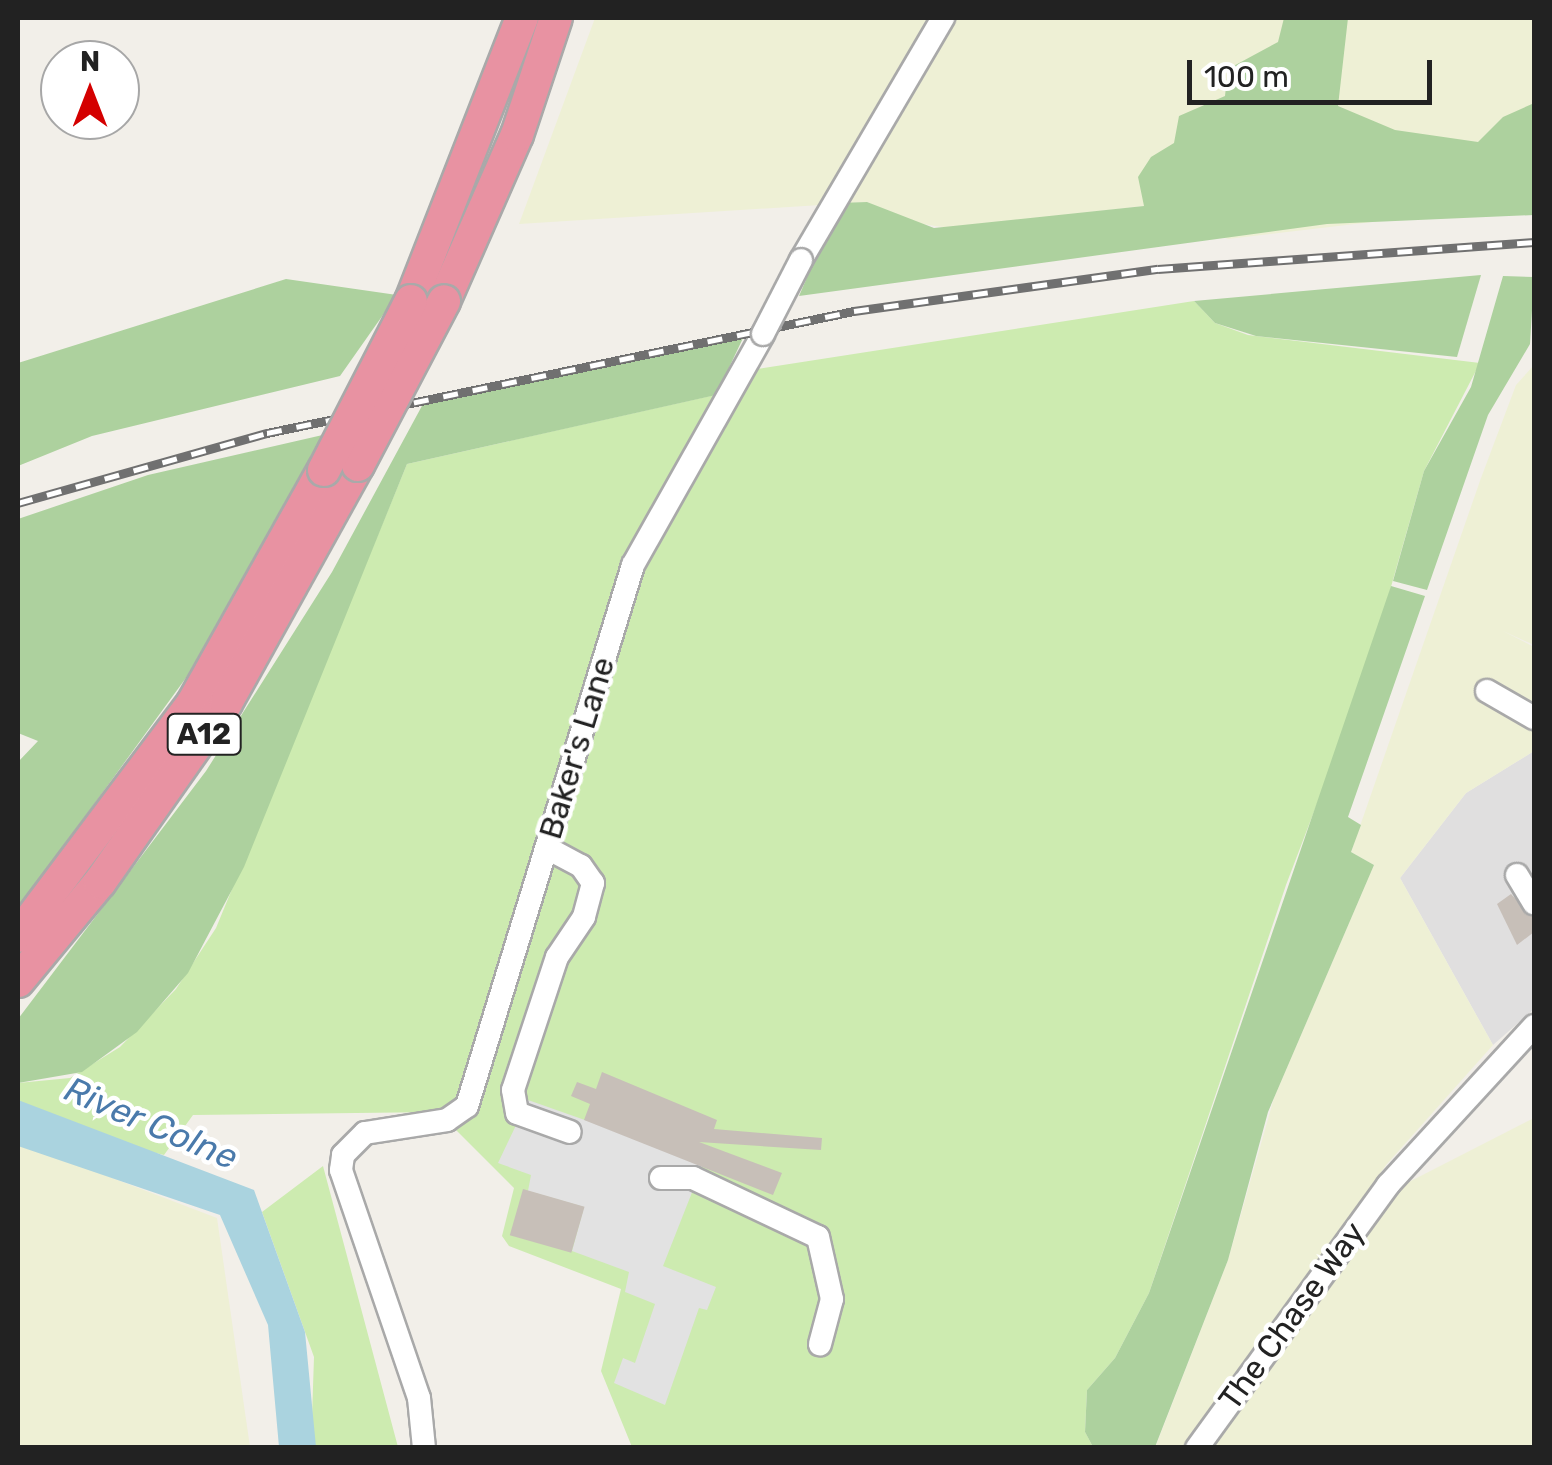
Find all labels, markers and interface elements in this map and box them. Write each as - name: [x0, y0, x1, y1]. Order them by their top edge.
- north arrow: [40, 40, 140, 140]
- scale bar: [1192, 40, 1437, 102]
- text: N: [80, 45, 100, 78]
- text: 100 m: [1204, 59, 1289, 95]
- street label: Baker's Lane: [531, 652, 623, 844]
- road number: A12: [166, 709, 242, 759]
- water label: River Colne: [58, 1068, 244, 1178]
- street label: The Chase Way: [1211, 1214, 1373, 1418]

